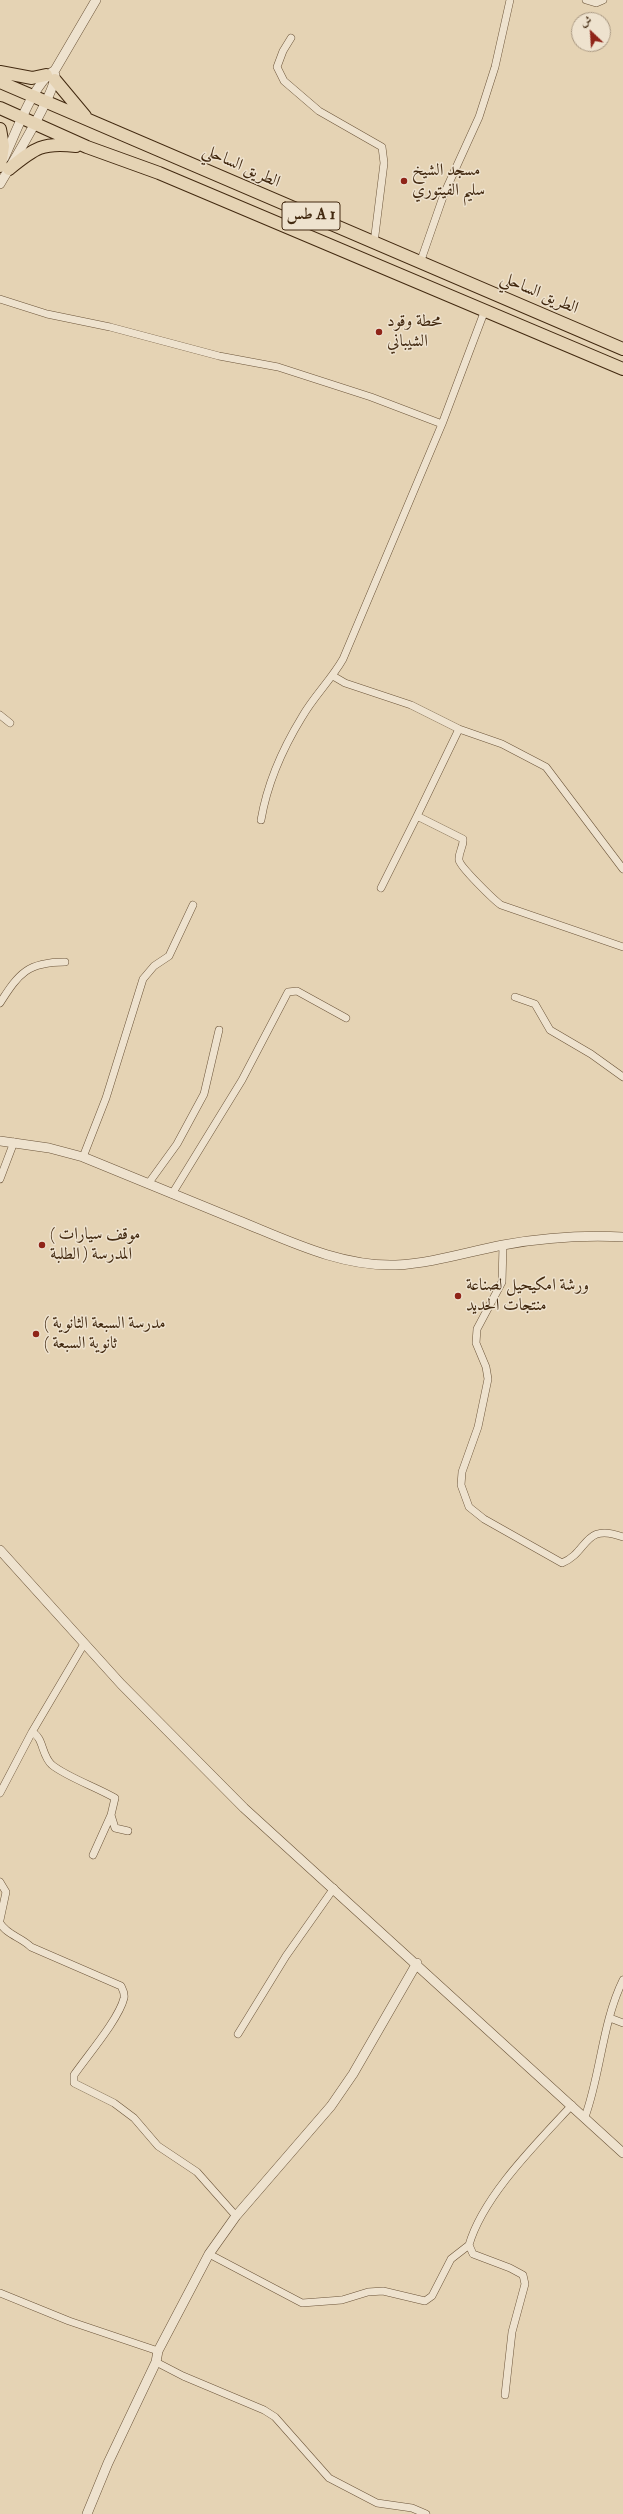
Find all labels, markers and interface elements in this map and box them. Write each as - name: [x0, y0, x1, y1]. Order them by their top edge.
- north arrow: [571, 12, 611, 52]
- text: ش: [578, 13, 594, 30]
- street label: الطريق الساحلي: [199, 141, 283, 193]
- place label: مسجد الشيخ سليم الفيتوري: [412, 161, 485, 201]
- marker: مسجد الشيخ سليم الفيتوري: [399, 176, 409, 186]
- road number: طس A 1: [282, 202, 340, 230]
- street label: الطريق الساحلي: [497, 268, 581, 320]
- place label: محطة وقود الشيباني: [387, 312, 442, 352]
- marker: محطة وقود الشيباني: [374, 327, 384, 337]
- place label: ( موقف سيارات المدرسة ( الطلبة: [50, 1225, 140, 1265]
- marker: ( موقف سيارات المدرسة ( الطلبة: [37, 1240, 47, 1250]
- place label: ورشة امكيحيل لصناعة منتجات الحديد: [466, 1276, 589, 1316]
- marker: ورشة امكيحيل لصناعة منتجات الحديد: [453, 1291, 463, 1301]
- place label: ( مدرسة السبعة الثانوية ( ثانوية السبعة: [44, 1314, 166, 1354]
- marker: ( مدرسة السبعة الثانوية ( ثانوية السبعة: [31, 1329, 41, 1339]

